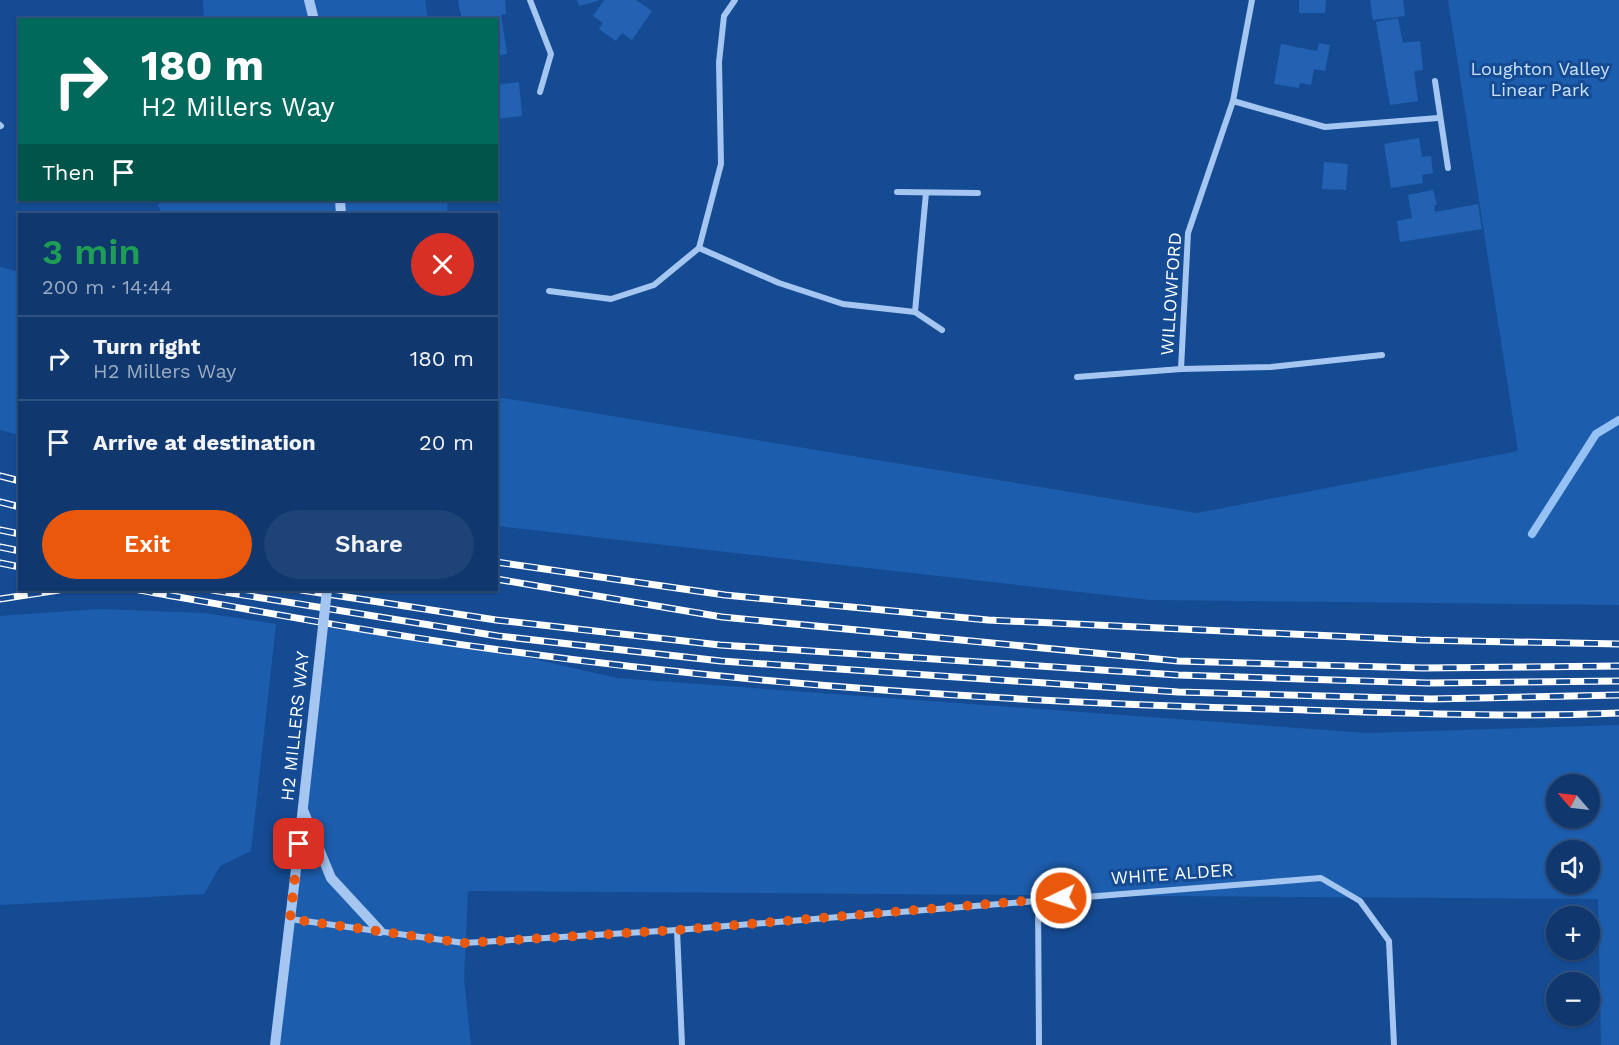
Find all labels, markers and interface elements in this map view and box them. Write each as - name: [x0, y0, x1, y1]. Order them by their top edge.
- text: 180 m: [141, 41, 264, 90]
- icon: right: [42, 42, 120, 120]
- park label: Loughton Valley Linear Park: [1470, 58, 1610, 100]
- text: H2 Millers Way: [141, 91, 335, 123]
- icon: arrive: [107, 156, 140, 189]
- text: Then: [42, 160, 95, 185]
- text: 3 min: [42, 231, 141, 273]
- street label: WILLOWFORD: [1156, 232, 1185, 356]
- button: close: [411, 233, 474, 296]
- text: 200 m · 14:44: [42, 275, 173, 299]
- text: Turn right: [93, 334, 200, 359]
- icon: right: [42, 342, 75, 375]
- text: 180 m: [410, 346, 474, 371]
- text: H2 Millers Way: [93, 359, 236, 383]
- icon: arrive: [42, 426, 75, 459]
- text: Arrive at destination: [93, 430, 316, 455]
- text: 20 m: [419, 430, 474, 455]
- button: Exit: [42, 510, 252, 579]
- button: Share: [264, 510, 474, 579]
- street label: H2 MILLERS WAY: [276, 649, 313, 802]
- north arrow: [1546, 774, 1600, 828]
- map controls: [1546, 774, 1600, 1026]
- pin: [273, 818, 324, 869]
- icon: arrive: [282, 827, 315, 860]
- button: sound: [1546, 840, 1600, 894]
- street label: WHITE ALDER: [1110, 859, 1234, 888]
- position arrow: [1029, 866, 1093, 930]
- button: +: [1546, 906, 1600, 960]
- button: −: [1546, 972, 1600, 1026]

